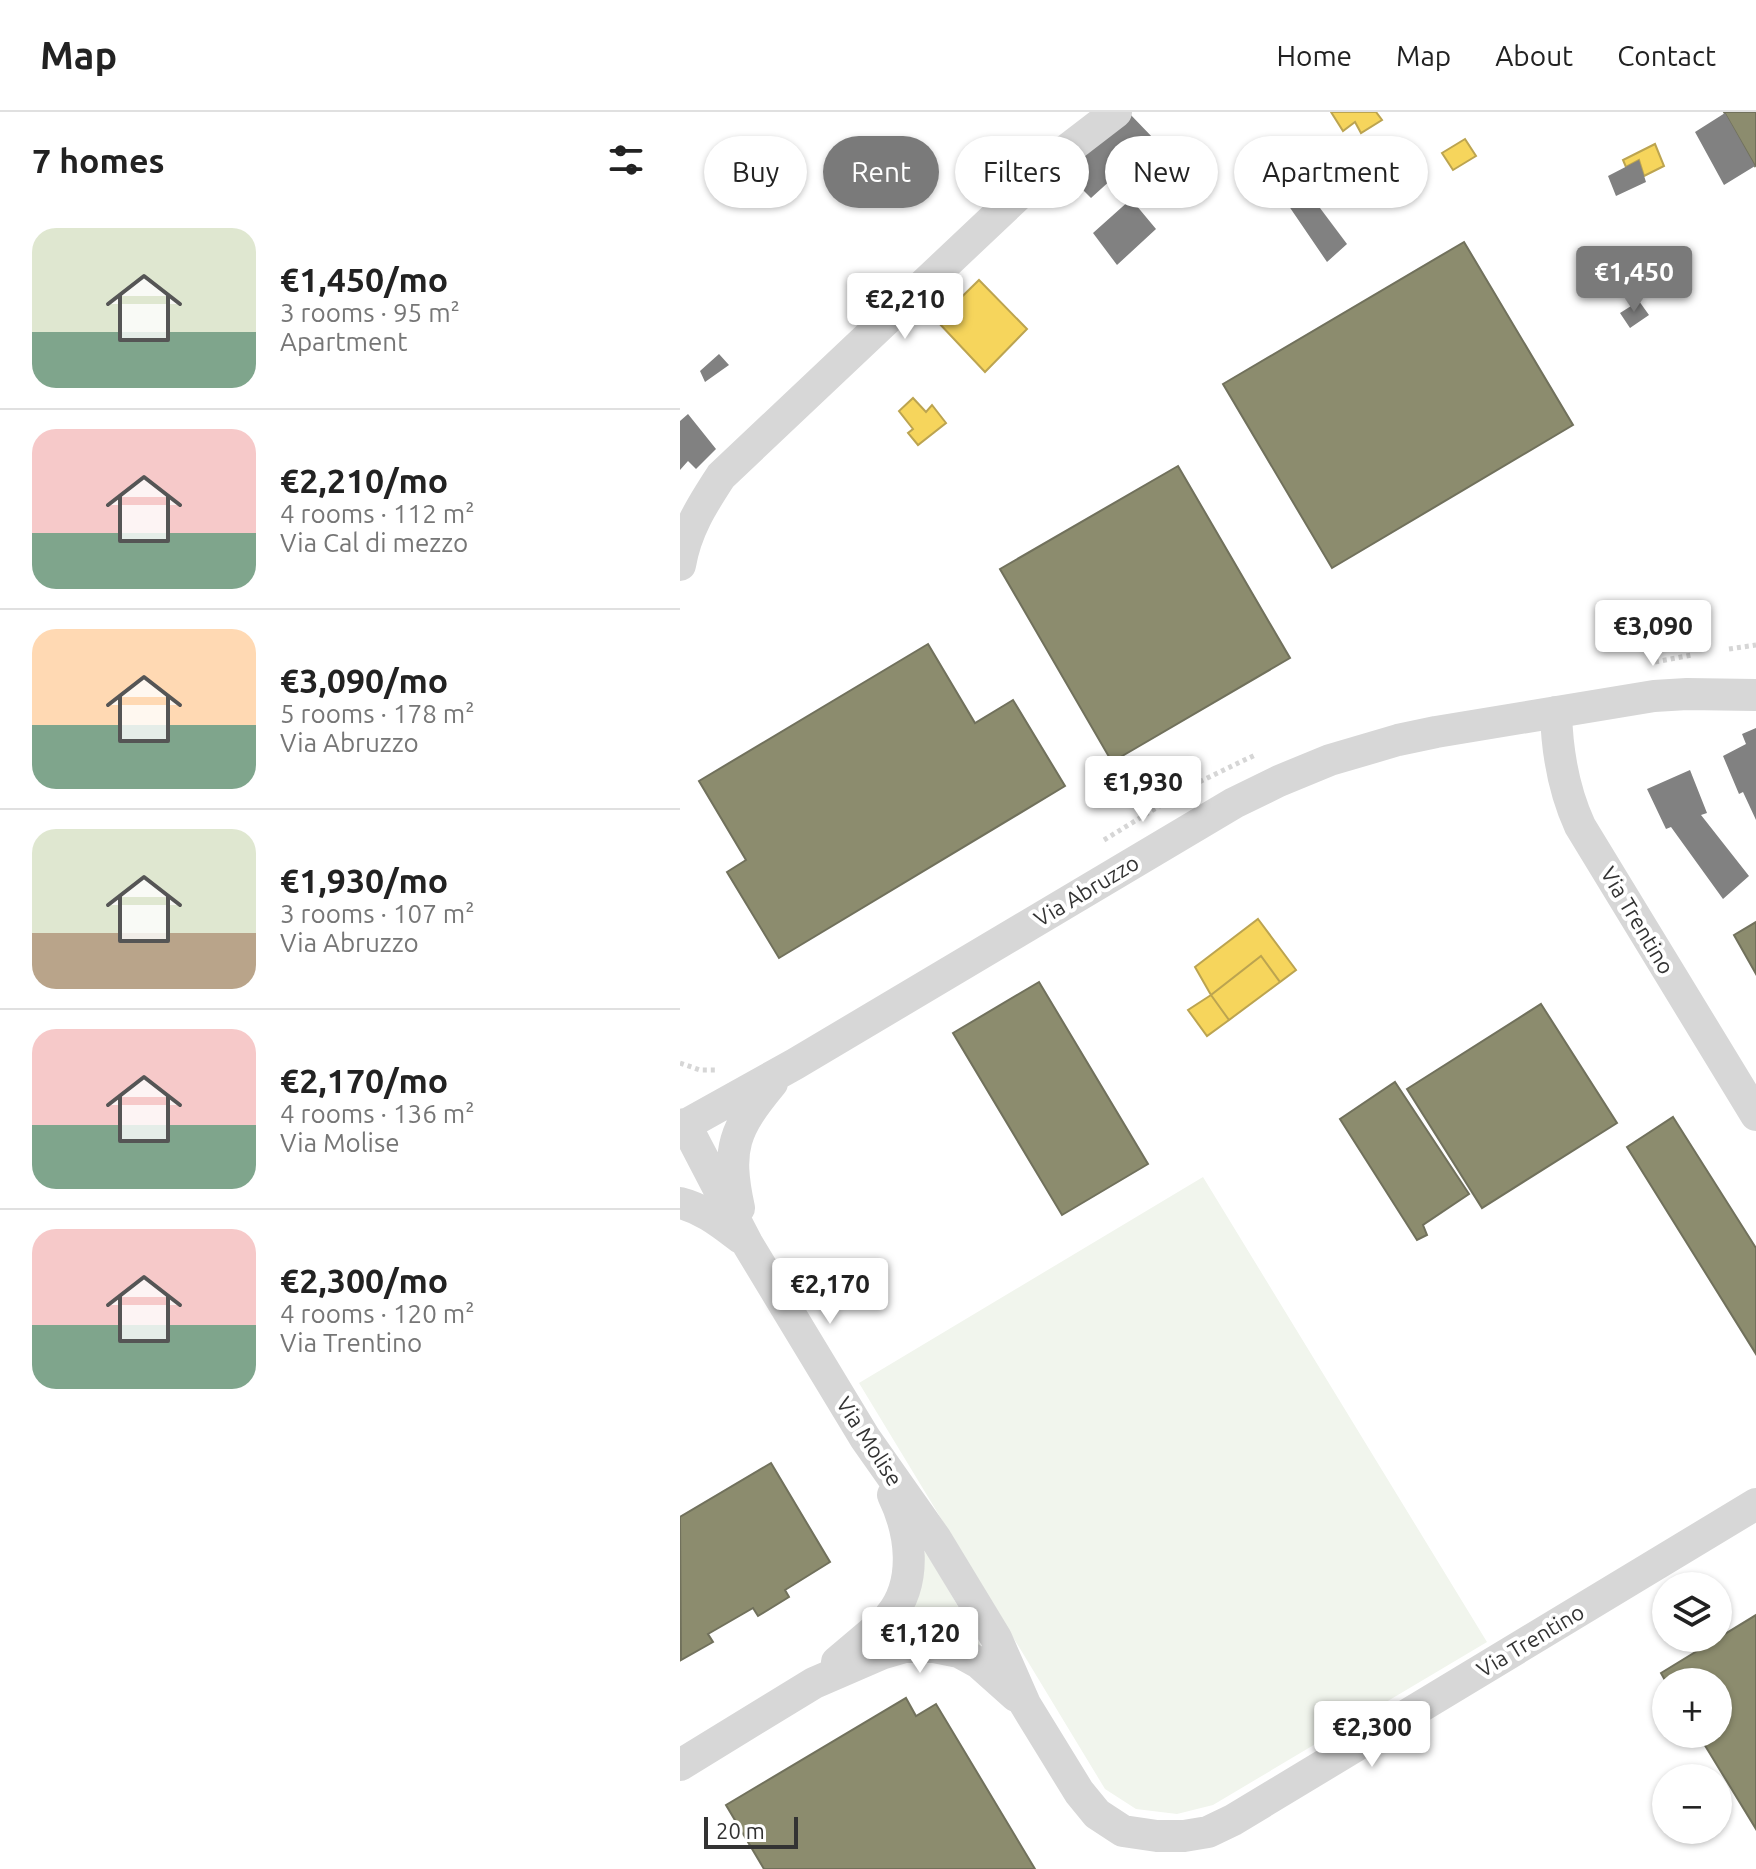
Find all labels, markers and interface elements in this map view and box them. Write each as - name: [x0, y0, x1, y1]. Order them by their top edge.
- text: Map: [40, 34, 117, 76]
- text: Home: [1277, 40, 1352, 71]
- text: Map: [1396, 40, 1451, 71]
- text: About: [1495, 40, 1573, 71]
- text: Contact: [1617, 40, 1716, 71]
- chip: Buy: [704, 136, 807, 208]
- chip: Rent: [823, 136, 939, 208]
- chip: Filters: [955, 136, 1089, 208]
- chip: New: [1105, 136, 1218, 208]
- chip: Apartment: [1234, 136, 1428, 208]
- icon: filters: [604, 138, 648, 182]
- text: 7 homes: [32, 141, 165, 179]
- pin: €1,450: [1569, 246, 1699, 314]
- text: €1,450: [1594, 257, 1674, 286]
- icon: home: [96, 260, 192, 356]
- text: €1,450/mo: [280, 260, 448, 298]
- pin: €2,210: [840, 273, 970, 341]
- text: €2,210: [865, 284, 945, 313]
- text: 3 rooms · 95 m²: [280, 298, 460, 327]
- text: Apartment: [280, 327, 407, 356]
- icon: home: [96, 461, 192, 557]
- text: €2,210/mo: [280, 461, 448, 499]
- text: 4 rooms · 112 m²: [280, 499, 475, 528]
- text: Via Cal di mezzo: [280, 528, 468, 557]
- pin: €3,090: [1588, 600, 1718, 668]
- text: €3,090: [1613, 611, 1693, 640]
- icon: home: [96, 661, 192, 757]
- text: €3,090/mo: [280, 661, 448, 699]
- text: 5 rooms · 178 m²: [280, 699, 475, 728]
- text: Via Abruzzo: [280, 728, 419, 757]
- pin: €1,930: [1078, 756, 1208, 824]
- text: €1,930: [1103, 767, 1183, 796]
- street label: Via Abruzzo: [1029, 849, 1143, 931]
- icon: home: [96, 861, 192, 957]
- text: €1,930/mo: [280, 861, 448, 899]
- street label: Via Trentino: [1596, 862, 1680, 978]
- text: 3 rooms · 107 m²: [280, 899, 475, 928]
- text: Via Abruzzo: [280, 928, 419, 957]
- icon: home: [96, 1061, 192, 1157]
- text: €2,170/mo: [280, 1061, 448, 1099]
- text: 4 rooms · 136 m²: [280, 1099, 475, 1128]
- text: Via Molise: [280, 1128, 400, 1157]
- pin: €2,170: [765, 1258, 895, 1326]
- icon: home: [96, 1261, 192, 1357]
- text: €2,300/mo: [280, 1261, 448, 1299]
- text: €2,170: [790, 1269, 870, 1298]
- text: 4 rooms · 120 m²: [280, 1299, 475, 1328]
- text: Via Trentino: [280, 1328, 422, 1357]
- street label: Via Molise: [832, 1392, 908, 1490]
- map controls: [1652, 1572, 1732, 1844]
- button: layers: [1652, 1572, 1732, 1652]
- street label: Via Trentino: [1472, 1598, 1588, 1682]
- pin: €1,120: [855, 1607, 985, 1675]
- text: €1,120: [880, 1618, 960, 1647]
- button: +: [1652, 1668, 1732, 1748]
- pin: €2,300: [1307, 1701, 1437, 1769]
- text: €2,300: [1332, 1712, 1412, 1741]
- button: −: [1652, 1764, 1732, 1844]
- scale bar: [704, 1813, 798, 1849]
- text: 20 m: [716, 1818, 765, 1843]

